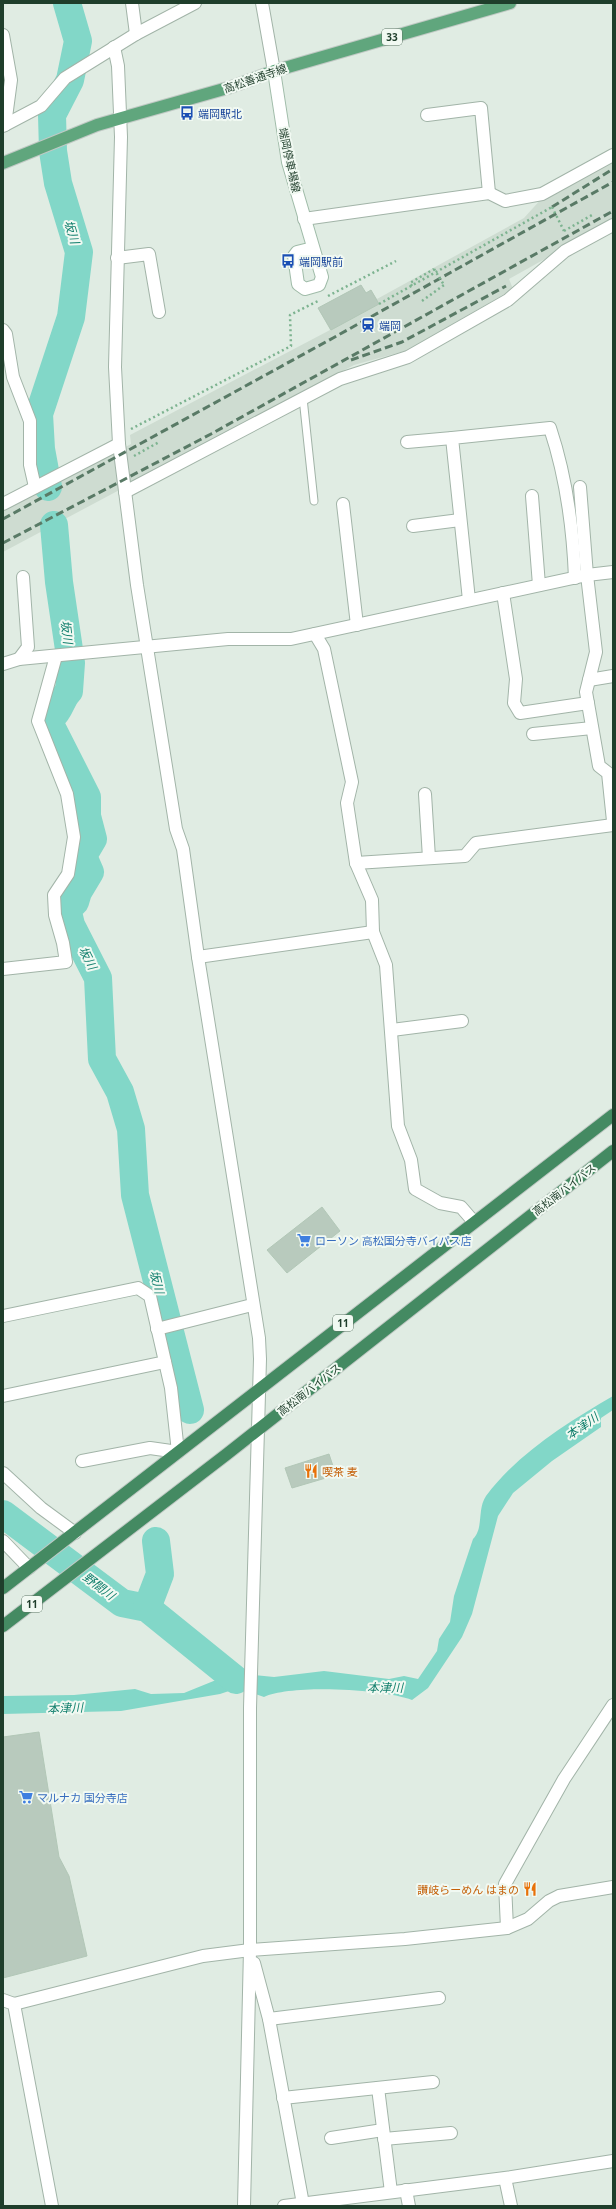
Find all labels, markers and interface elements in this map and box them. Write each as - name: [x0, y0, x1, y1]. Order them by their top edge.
- road number: 33: [382, 29, 402, 45]
- street label: 高松善通寺線: [221, 60, 289, 96]
- bus stop icon: 端岡駅北: [179, 105, 195, 121]
- place label: 端岡駅北: [198, 106, 242, 121]
- street label: 端岡停車場線: [276, 126, 304, 194]
- water label: 坂川: [60, 218, 84, 248]
- bus stop icon: 端岡駅前: [280, 253, 296, 269]
- place label: 端岡駅前: [299, 254, 343, 269]
- station icon: 端岡: [360, 317, 376, 333]
- place label: 端岡: [379, 318, 401, 333]
- water label: 坂川: [57, 619, 77, 647]
- water label: 坂川: [75, 943, 102, 974]
- street label: 高松南バイパス: [529, 1159, 599, 1219]
- supermarket icon: ローソン 高松国分寺バイパス店: [296, 1232, 312, 1248]
- place label: ローソン 高松国分寺バイパス店: [315, 1233, 472, 1248]
- water label: 坂川: [146, 1268, 169, 1298]
- road number: 11: [333, 1315, 353, 1331]
- street label: 高松南バイパス: [274, 1359, 344, 1419]
- water label: 本津川: [562, 1408, 603, 1443]
- restaurant icon: 喫茶 麦: [303, 1463, 319, 1479]
- place label: 喫茶 麦: [322, 1464, 358, 1479]
- water label: 野間川: [80, 1568, 120, 1605]
- road number: 11: [22, 1596, 42, 1612]
- water label: 本津川: [367, 1679, 405, 1696]
- water label: 本津川: [47, 1698, 85, 1717]
- supermarket icon: マルナカ 国分寺店: [18, 1789, 34, 1805]
- place label: マルナカ 国分寺店: [37, 1790, 128, 1805]
- restaurant icon: 讃岐らーめん はまの: [522, 1881, 538, 1897]
- place label: 讃岐らーめん はまの: [417, 1882, 519, 1897]

